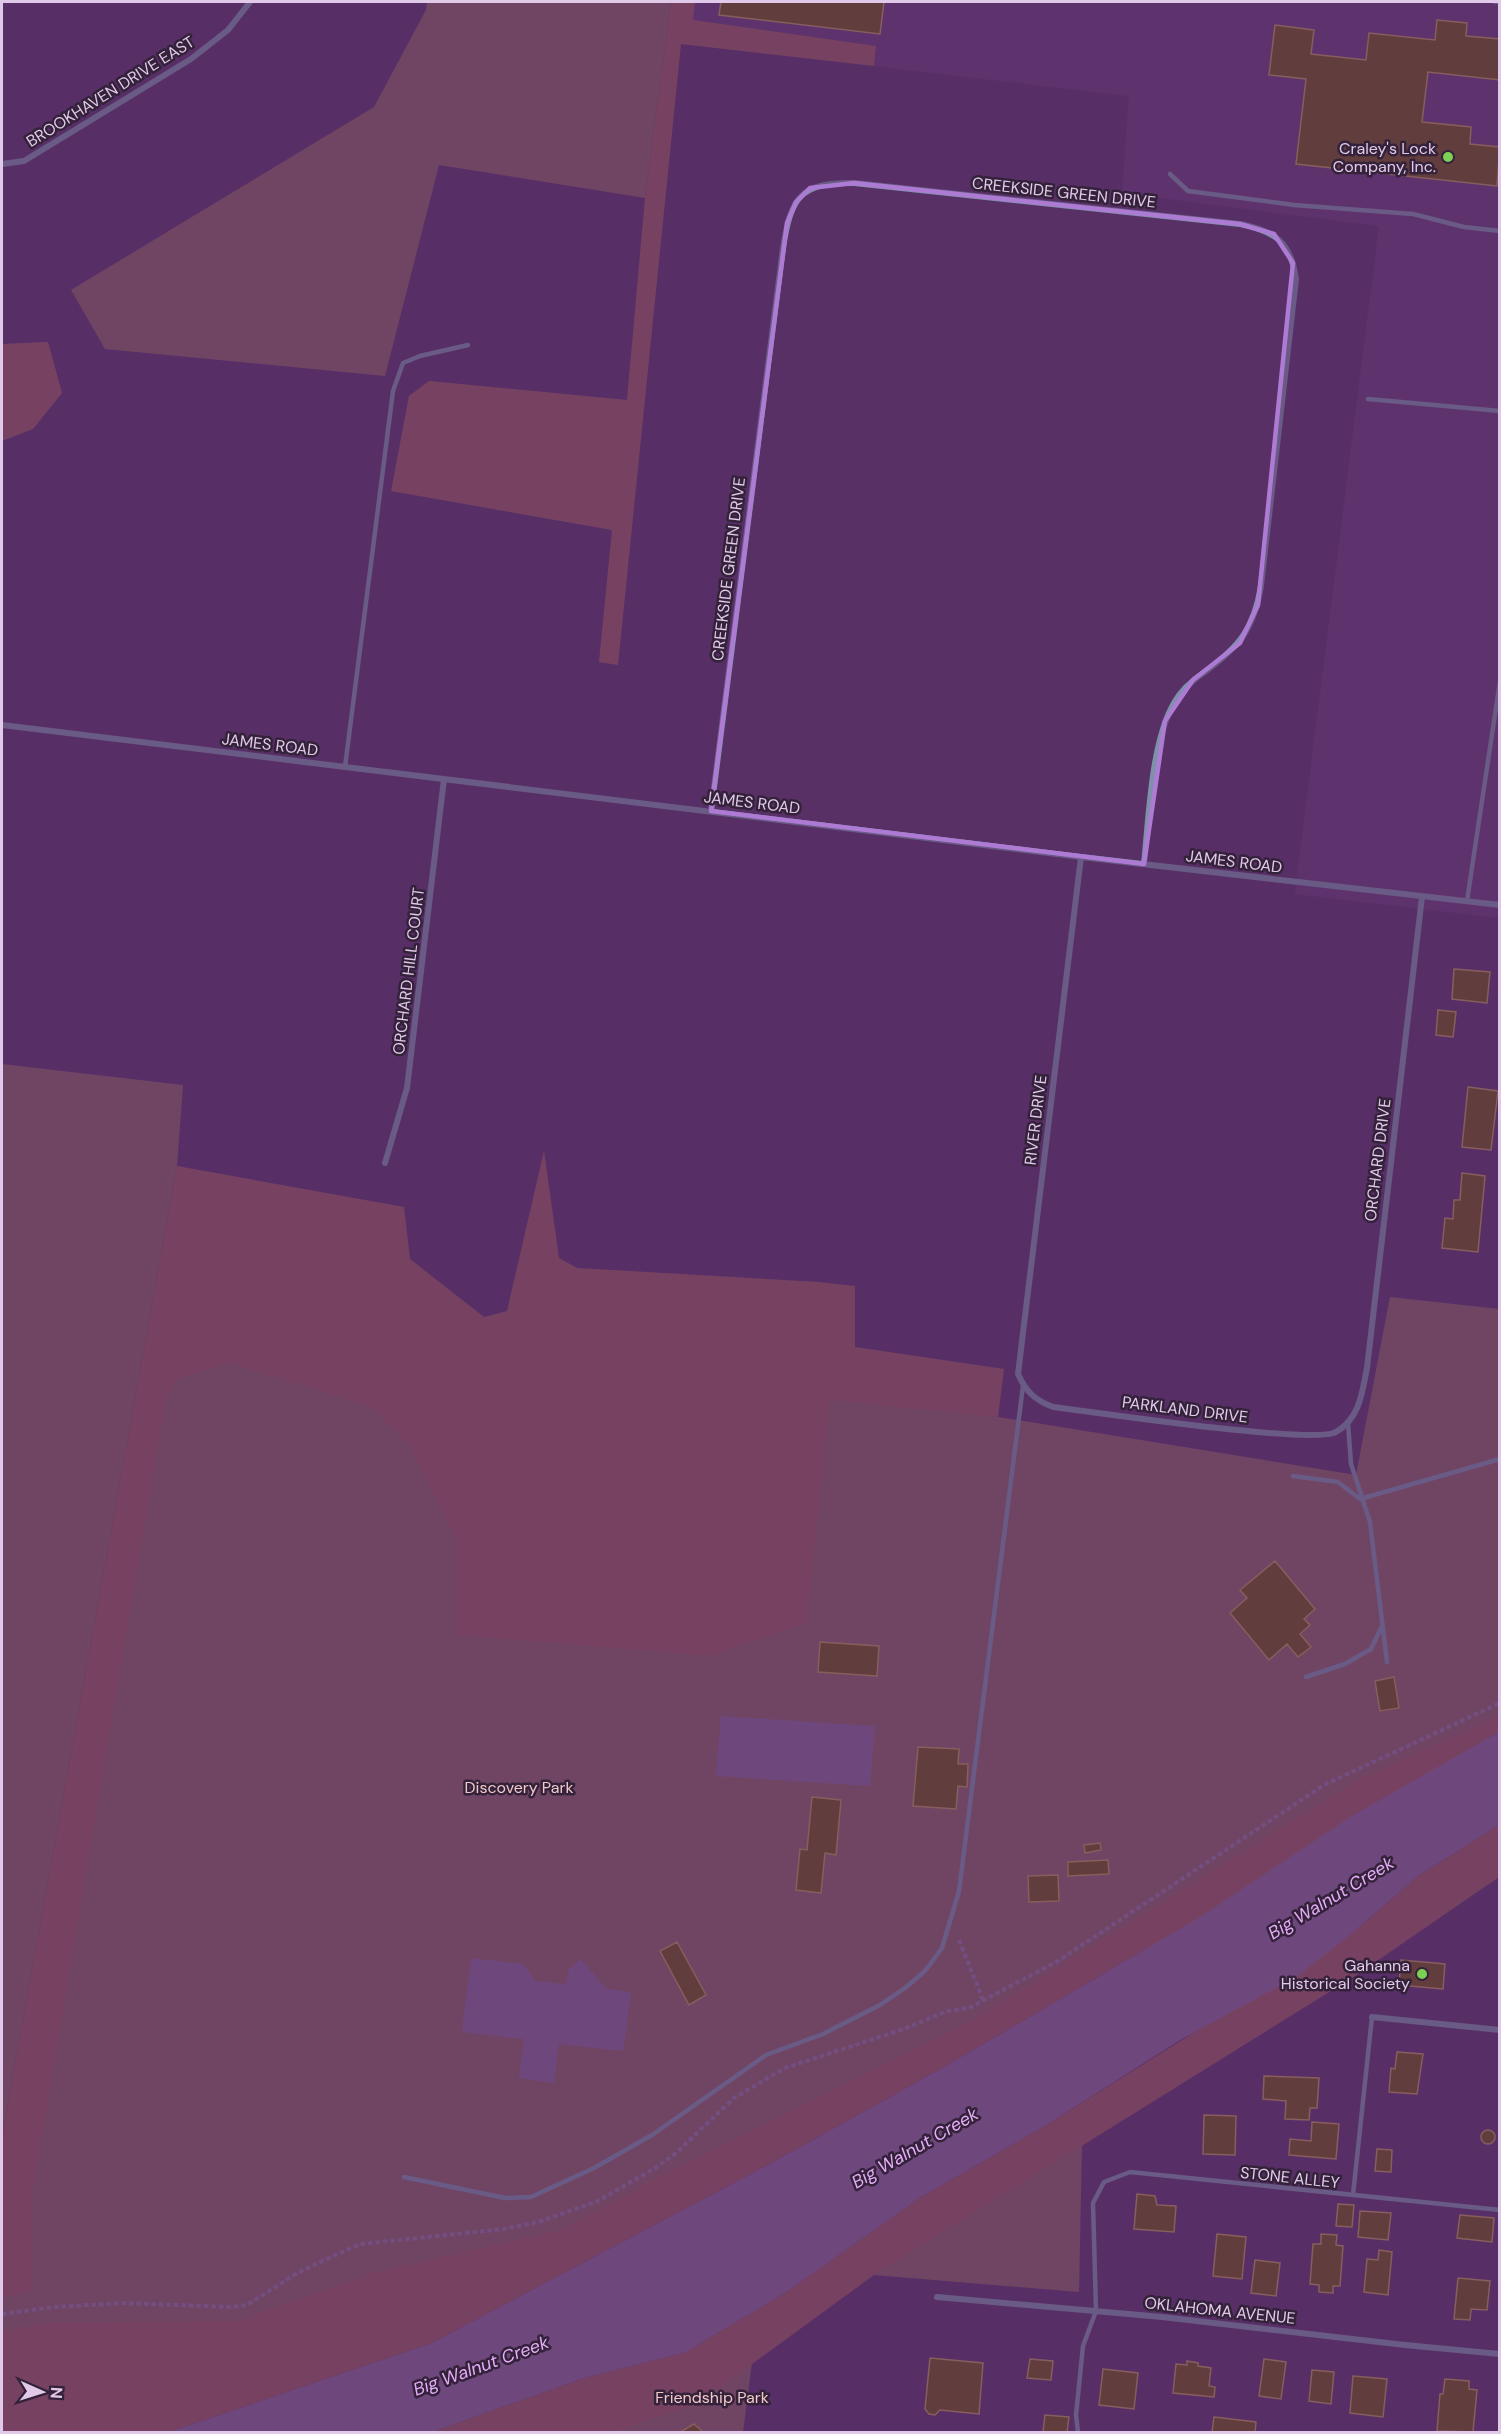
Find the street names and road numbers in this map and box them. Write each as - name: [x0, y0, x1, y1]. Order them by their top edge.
- street label: BROOKHAVEN DRIVE EAST: [22, 31, 198, 152]
- street label: CREEKSIDE GREEN DRIVE: [971, 172, 1157, 213]
- street label: CREEKSIDE GREEN DRIVE: [707, 476, 750, 662]
- street label: JAMES ROAD: [221, 728, 319, 761]
- street label: JAMES ROAD: [703, 786, 801, 819]
- street label: JAMES ROAD: [1185, 845, 1283, 878]
- street label: ORCHARD HILL COURT: [388, 886, 429, 1056]
- street label: RIVER DRIVE: [1020, 1074, 1051, 1166]
- street label: ORCHARD DRIVE: [1360, 1097, 1395, 1223]
- street label: PARKLAND DRIVE: [1121, 1391, 1249, 1428]
- street label: STONE ALLEY: [1239, 2162, 1341, 2193]
- street label: OKLAHOMA AVENUE: [1143, 2292, 1297, 2329]

